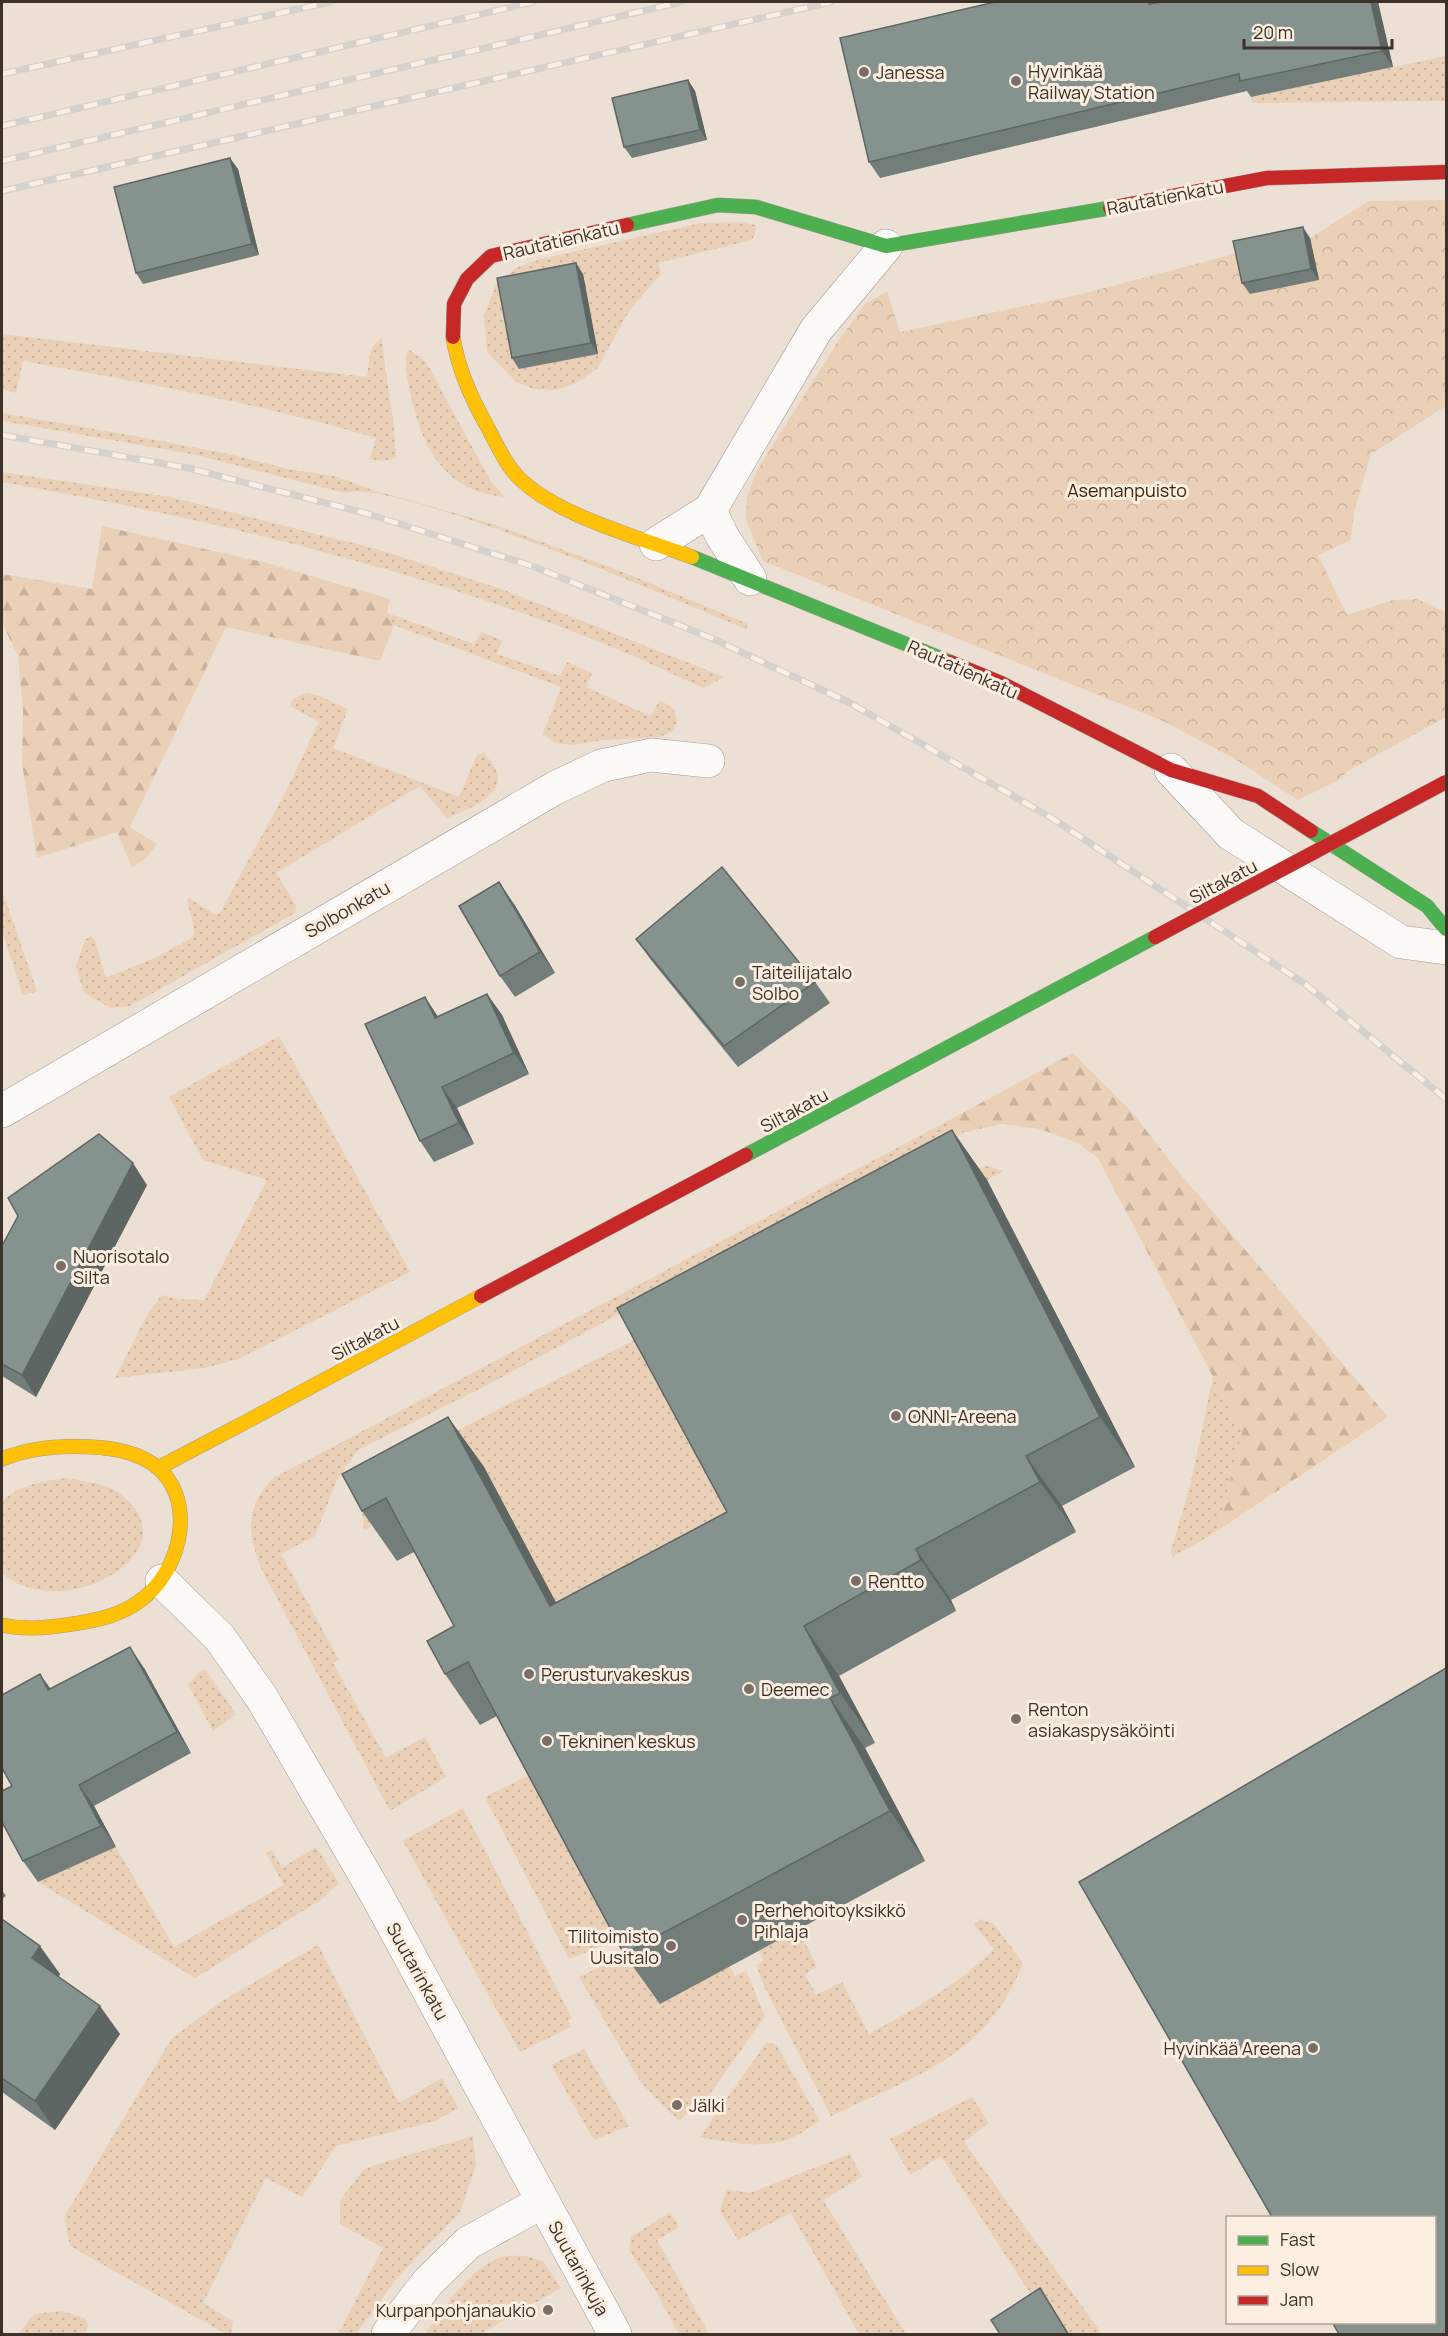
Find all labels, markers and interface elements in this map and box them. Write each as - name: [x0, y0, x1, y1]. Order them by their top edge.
- scale bar: [1244, 12, 1392, 50]
- text: 20 m: [1253, 20, 1293, 44]
- place label: Hyvinkää Railway Station: [1028, 59, 1155, 104]
- place label: Janessa: [876, 60, 944, 84]
- marker: Janessa: [857, 65, 871, 79]
- marker: Hyvinkää Railway Station: [1009, 74, 1023, 88]
- street label: Rautatienkatu: [1105, 174, 1225, 220]
- street label: Rautatienkatu: [501, 215, 621, 265]
- park label: Asemanpuisto: [1067, 478, 1187, 502]
- street label: Rautatienkatu: [904, 634, 1022, 704]
- street label: Siltakatu: [1185, 853, 1261, 909]
- street label: Solbonkatu: [300, 875, 394, 943]
- place label: Taiteilijatalo Solbo: [752, 960, 852, 1005]
- marker: Taiteilijatalo Solbo: [733, 975, 747, 989]
- street label: Siltakatu: [756, 1082, 832, 1138]
- place label: Nuorisotalo Silta: [73, 1244, 170, 1289]
- marker: Nuorisotalo Silta: [54, 1259, 68, 1273]
- street label: Siltakatu: [327, 1310, 403, 1366]
- place label: ONNI-Areena: [908, 1404, 1017, 1428]
- marker: ONNI-Areena: [889, 1409, 903, 1423]
- place label: Rentto: [868, 1569, 924, 1593]
- marker: Rentto: [849, 1574, 863, 1588]
- place label: Perusturvakeskus: [541, 1662, 690, 1686]
- marker: Perusturvakeskus: [522, 1667, 536, 1681]
- place label: Deemec: [761, 1677, 830, 1701]
- marker: Deemec: [742, 1682, 756, 1696]
- place label: Renton asiakaspysäköinti: [1028, 1697, 1175, 1742]
- marker: Renton asiakaspysäköinti: [1009, 1712, 1023, 1726]
- place label: Tekninen keskus: [559, 1729, 696, 1753]
- marker: Tekninen keskus: [540, 1734, 554, 1748]
- place label: Perhehoitoyksikkö Pihlaja: [754, 1898, 906, 1943]
- marker: Perhehoitoyksikkö Pihlaja: [735, 1913, 749, 1927]
- street label: Suutarinkatu: [381, 1918, 455, 2024]
- place label: Tilitoimisto Uusitalo: [568, 1924, 659, 1969]
- marker: Tilitoimisto Uusitalo: [664, 1939, 678, 1953]
- place label: Hyvinkää Areena: [1163, 2036, 1301, 2060]
- marker: Hyvinkää Areena: [1306, 2041, 1320, 2055]
- place label: Jälki: [689, 2093, 725, 2117]
- marker: Jälki: [670, 2098, 684, 2112]
- street label: Suutarinkuja: [543, 2216, 615, 2320]
- legend: [1226, 2216, 1436, 2324]
- text: Fast: [1280, 2227, 1315, 2251]
- text: Slow: [1280, 2257, 1320, 2281]
- text: Jam: [1280, 2287, 1314, 2311]
- place label: Kurpanpohjanaukio: [376, 2298, 536, 2322]
- marker: Kurpanpohjanaukio: [541, 2303, 555, 2317]

